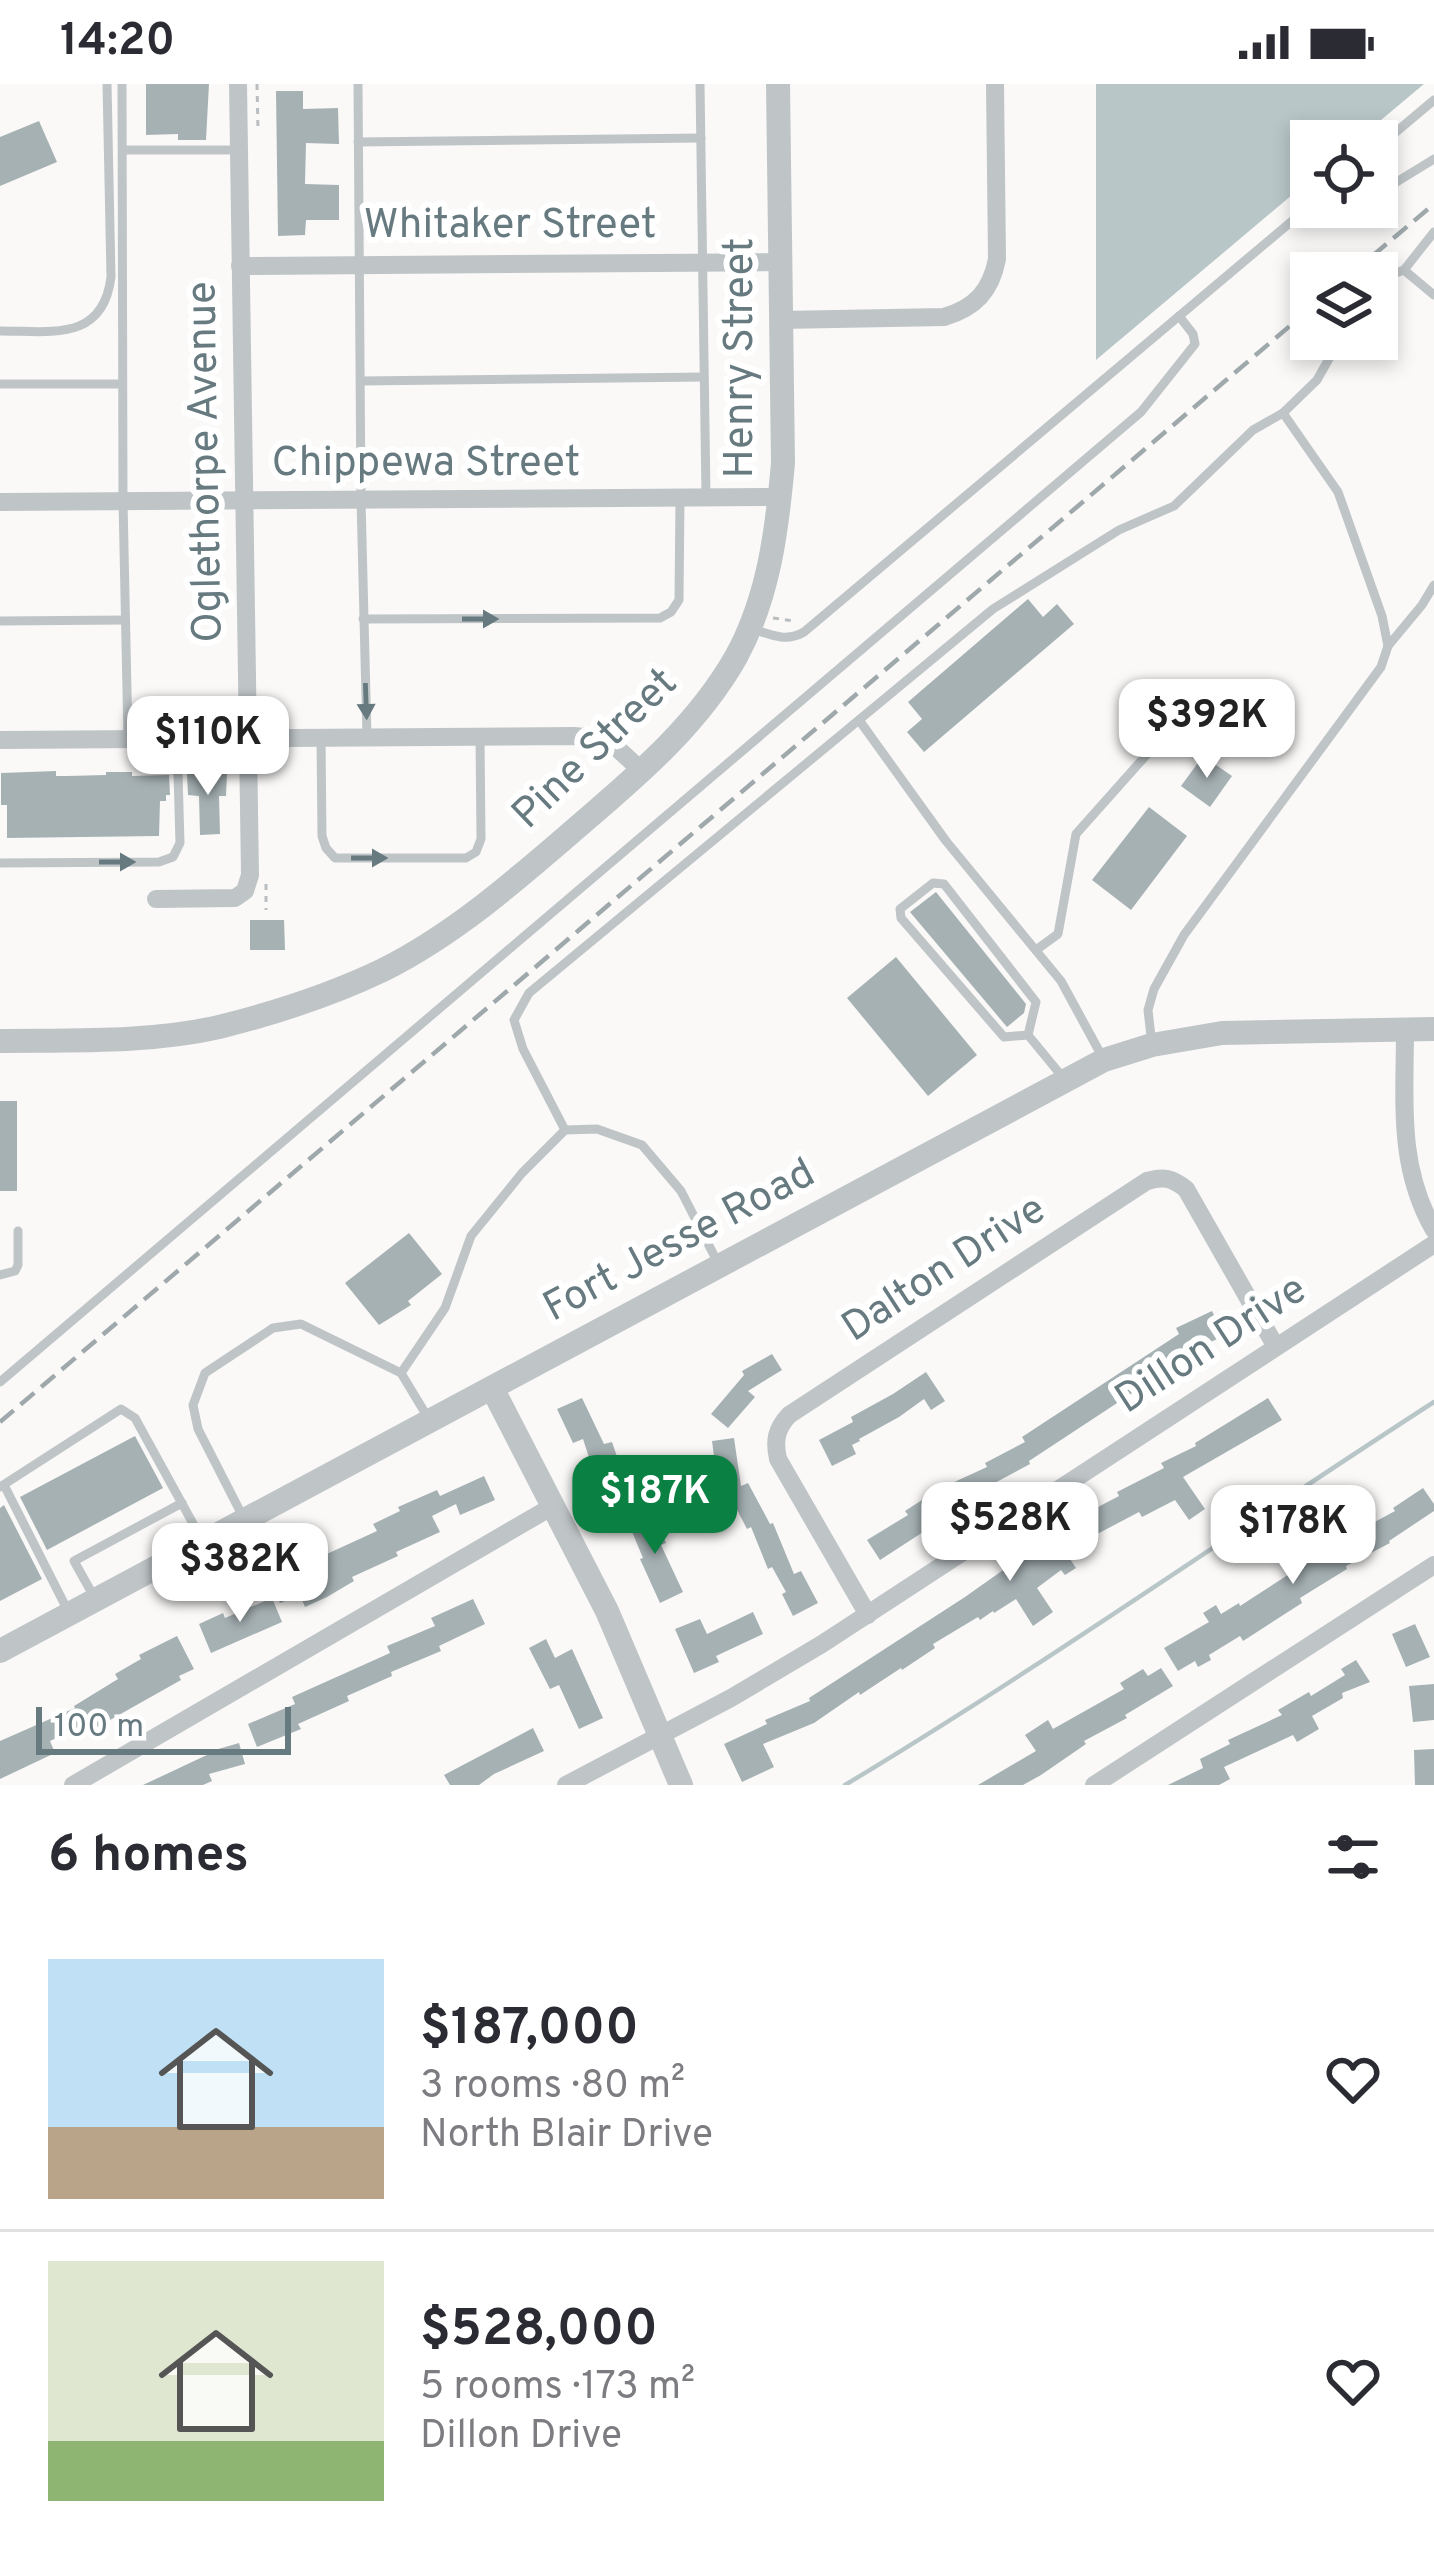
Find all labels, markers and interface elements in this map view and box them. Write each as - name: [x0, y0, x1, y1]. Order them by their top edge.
- text: 14:20: [60, 14, 175, 71]
- map controls: [1290, 120, 1398, 360]
- button: locate: [1290, 120, 1398, 228]
- street label: Whitaker Street: [363, 200, 657, 253]
- street label: Henry Street: [715, 237, 768, 479]
- button: layers: [1290, 252, 1398, 360]
- street label: Oglethorpe Avenue: [177, 281, 237, 643]
- street label: Chippewa Street: [272, 438, 580, 491]
- one-way arrow: [462, 609, 500, 629]
- street label: Pine Street: [502, 658, 690, 842]
- pin: $392K: [1123, 679, 1291, 781]
- one-way arrow: [357, 683, 376, 721]
- text: $392K: [1146, 693, 1268, 742]
- pin: $110K: [124, 696, 292, 798]
- text: $110K: [154, 710, 262, 759]
- one-way arrow: [351, 848, 389, 868]
- one-way arrow: [99, 852, 137, 872]
- street label: Fort Jesse Road: [535, 1148, 825, 1336]
- street label: Dalton Drive: [833, 1184, 1057, 1356]
- street label: Dillon Drive: [1106, 1265, 1318, 1427]
- pin: $187K: [571, 1455, 739, 1557]
- text: $187K: [599, 1469, 711, 1518]
- pin: $528K: [926, 1482, 1094, 1584]
- pin: $178K: [1209, 1485, 1377, 1587]
- text: $528K: [948, 1496, 1072, 1545]
- text: $178K: [1238, 1499, 1348, 1548]
- pin: $382K: [156, 1523, 324, 1625]
- text: $382K: [179, 1537, 301, 1586]
- scale bar: [36, 1701, 291, 1754]
- text: 100 m: [54, 1707, 144, 1749]
- icon: filters: [1320, 1824, 1386, 1890]
- text: 6 homes: [48, 1825, 249, 1890]
- text: $187,000: [420, 1998, 639, 2063]
- icon: home: [144, 2007, 288, 2151]
- icon: heart: [1320, 2046, 1386, 2112]
- text: 3 rooms · 80 m²: [420, 2063, 685, 2112]
- text: North Blair Drive: [420, 2112, 713, 2161]
- text: $528,000: [420, 2299, 658, 2364]
- icon: home: [144, 2309, 288, 2453]
- icon: heart: [1320, 2348, 1386, 2414]
- text: 5 rooms · 173 m²: [420, 2364, 695, 2413]
- text: Dillon Drive: [420, 2413, 622, 2462]

